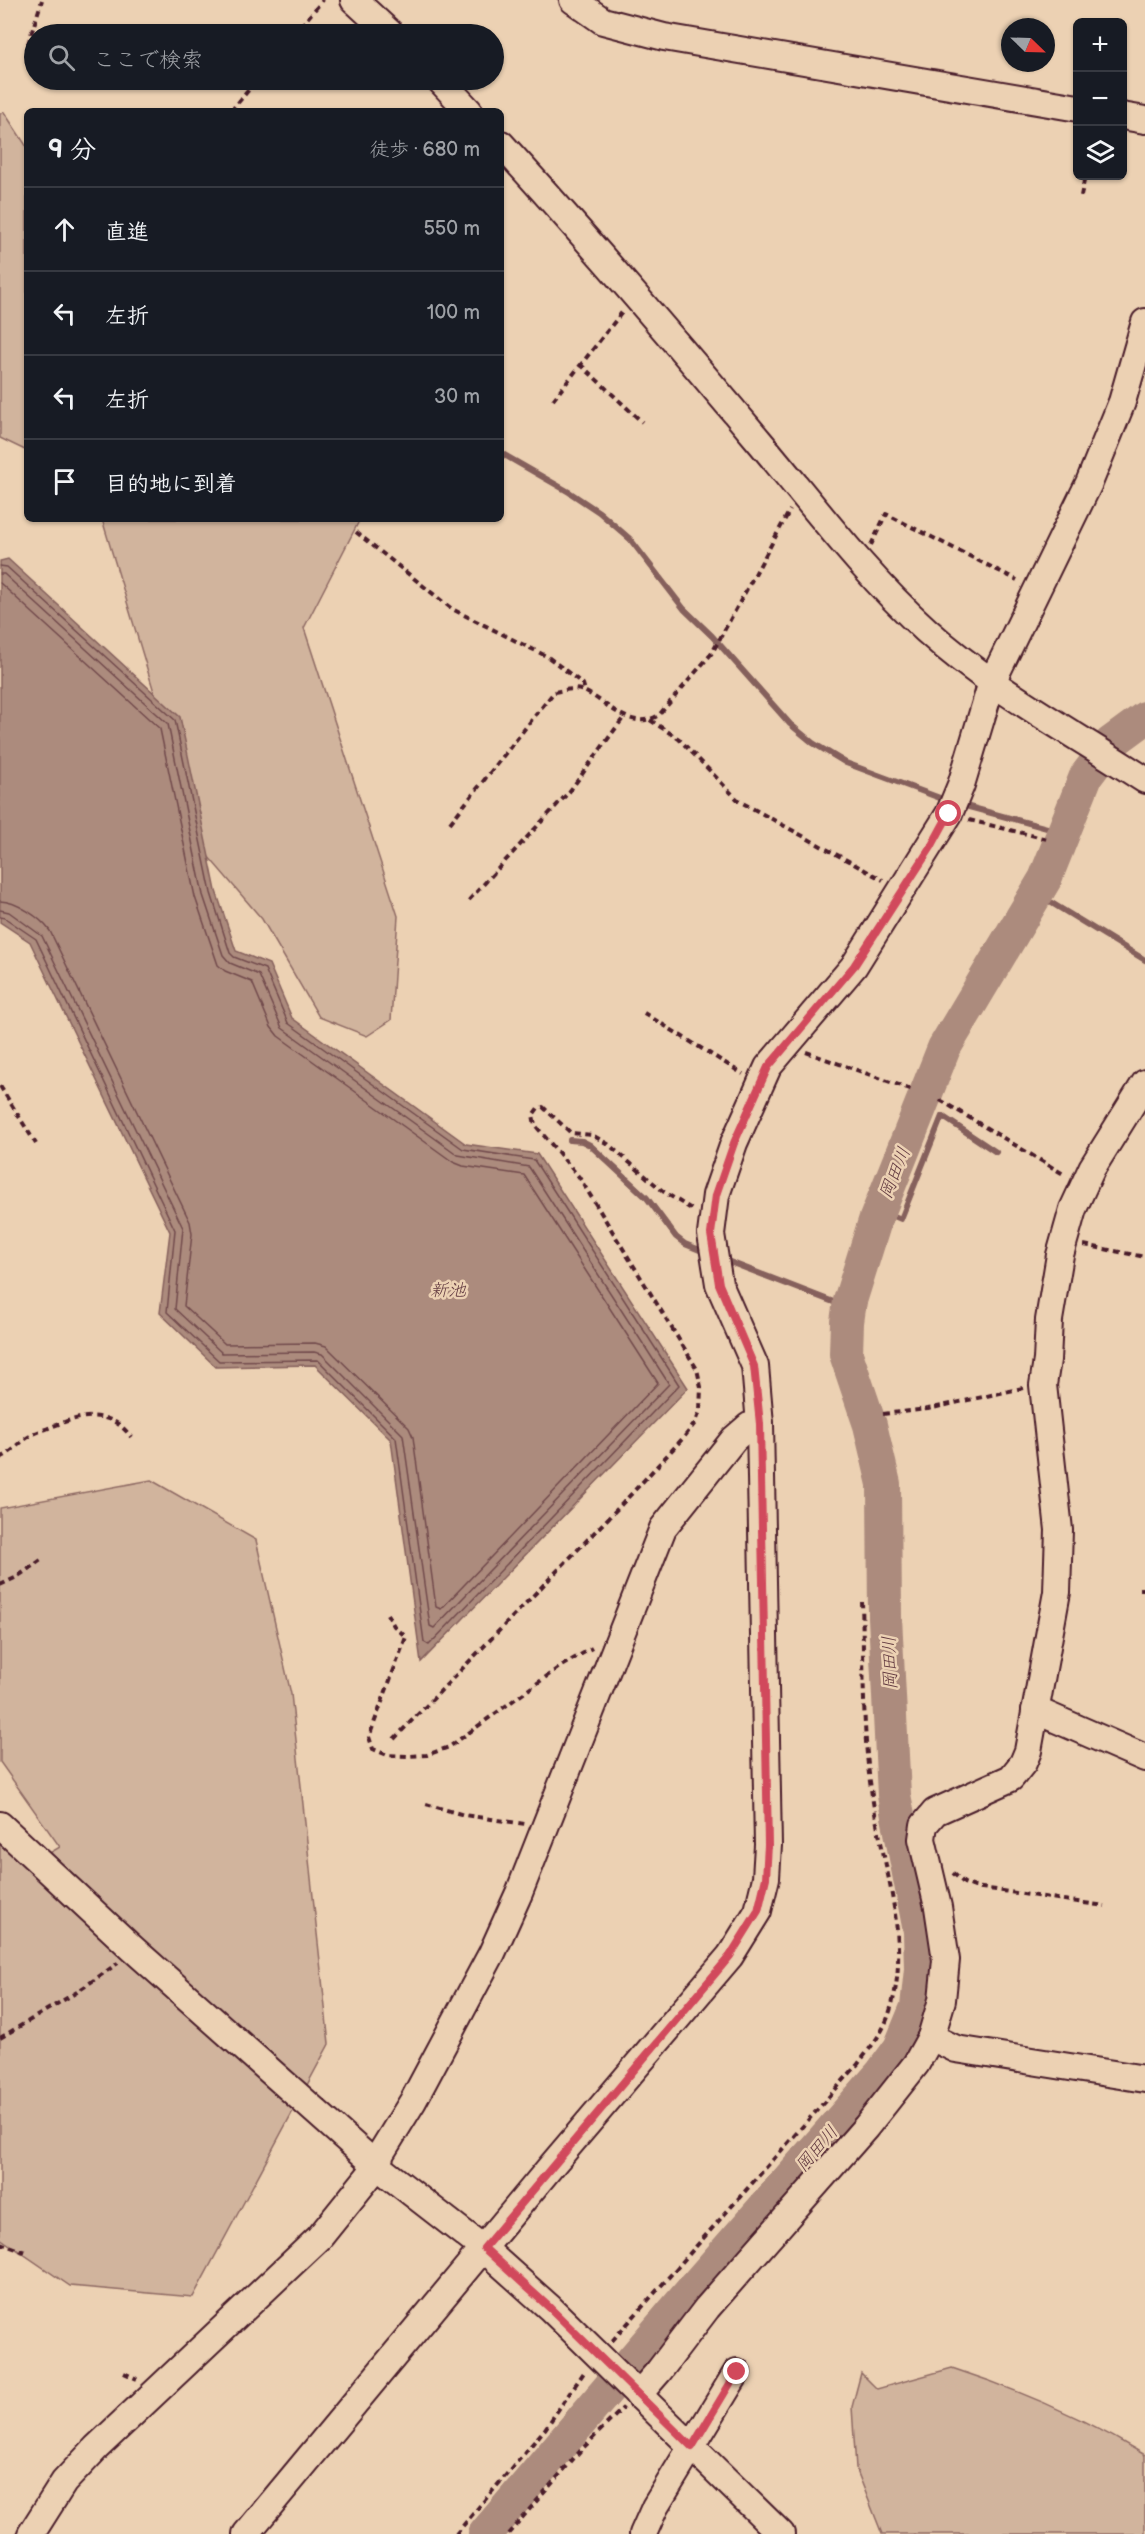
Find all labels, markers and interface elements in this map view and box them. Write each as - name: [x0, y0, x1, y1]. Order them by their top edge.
- north arrow: [1001, 18, 1055, 72]
- map controls: [1073, 18, 1127, 180]
- button: +: [1073, 18, 1127, 72]
- search box: [24, 24, 504, 90]
- icon: search: [45, 41, 78, 74]
- text: ここで検索: [93, 47, 203, 74]
- button: −: [1073, 72, 1127, 126]
- button: layers: [1073, 126, 1127, 180]
- text: 9 分: [48, 135, 96, 166]
- text: 徒歩 · 680 m: [369, 138, 480, 162]
- icon: ahead: [48, 213, 81, 246]
- text: 550 m: [423, 217, 480, 241]
- text: 直進: [105, 219, 149, 246]
- icon: left: [48, 297, 81, 330]
- text: 100 m: [427, 301, 480, 325]
- text: 左折: [105, 303, 149, 330]
- icon: left: [48, 381, 81, 414]
- text: 30 m: [434, 385, 480, 409]
- text: 左折: [105, 387, 149, 414]
- icon: arrive: [48, 465, 81, 498]
- text: 目的地に到着: [105, 471, 237, 498]
- route start: [935, 800, 961, 826]
- water label: 岡田川: [875, 1144, 915, 1202]
- water label: 新池: [430, 1280, 467, 1301]
- water label: 岡田川: [879, 1636, 901, 1690]
- water label: 岡田川: [791, 2122, 843, 2176]
- route end: [723, 2358, 749, 2384]

